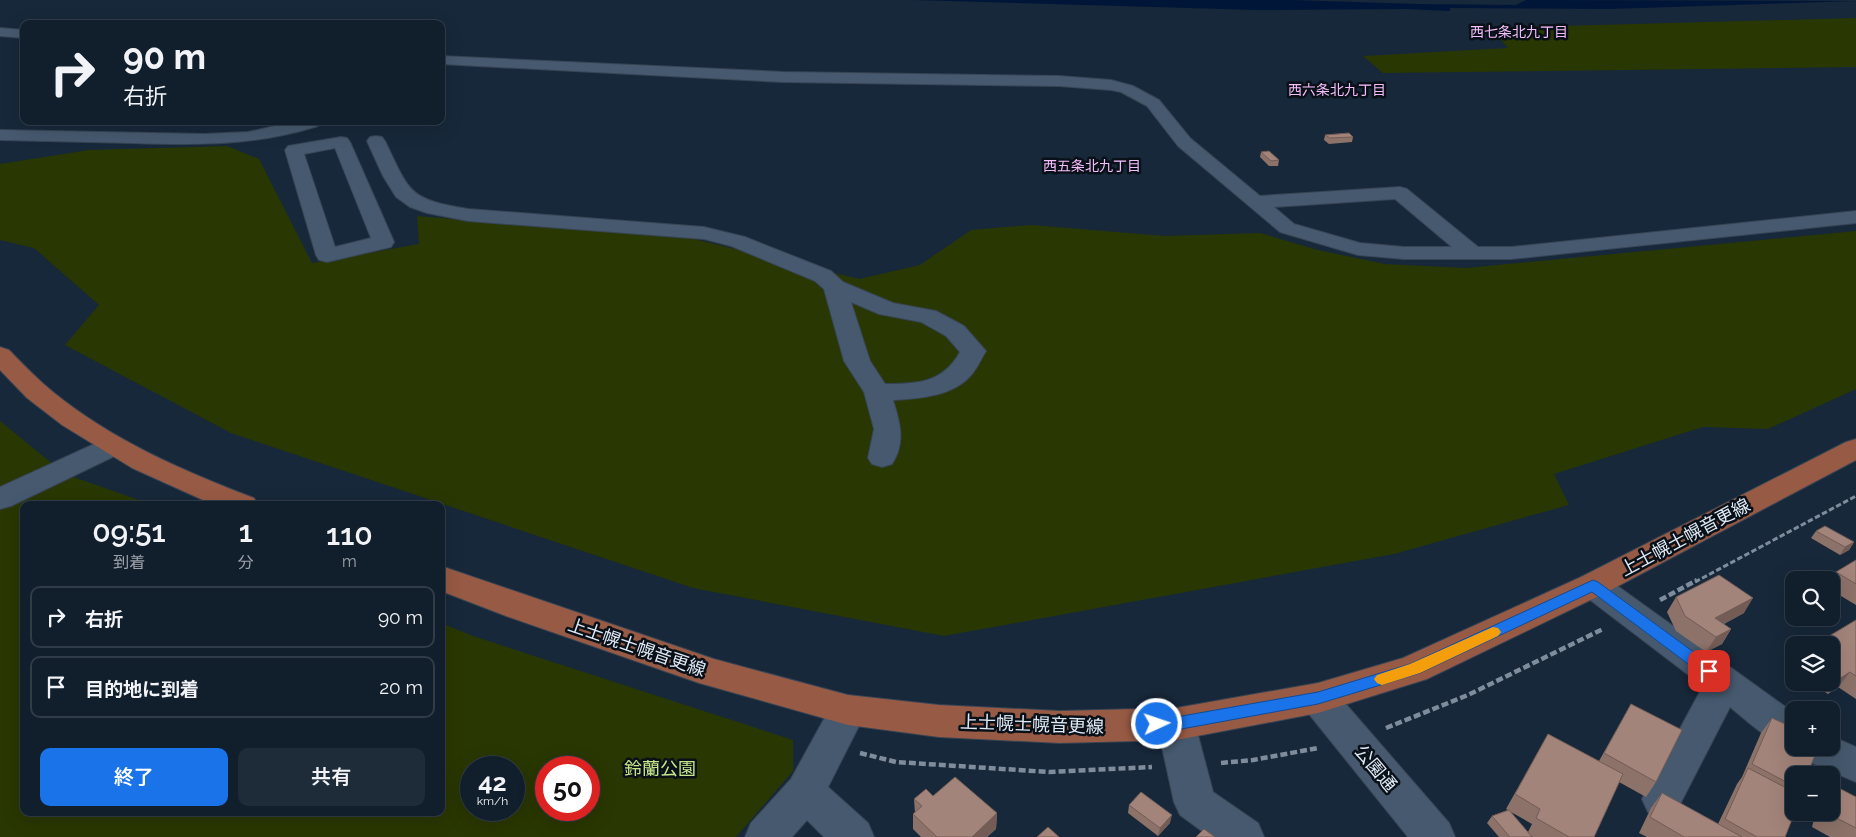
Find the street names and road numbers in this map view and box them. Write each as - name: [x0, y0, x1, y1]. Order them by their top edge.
- street label: 上士幌士幌音更線: [1616, 494, 1754, 580]
- street label: 上士幌士幌音更線: [566, 614, 708, 680]
- street label: 上士幌士幌音更線: [960, 711, 1104, 737]
- street label: 公園通: [1351, 741, 1401, 795]

